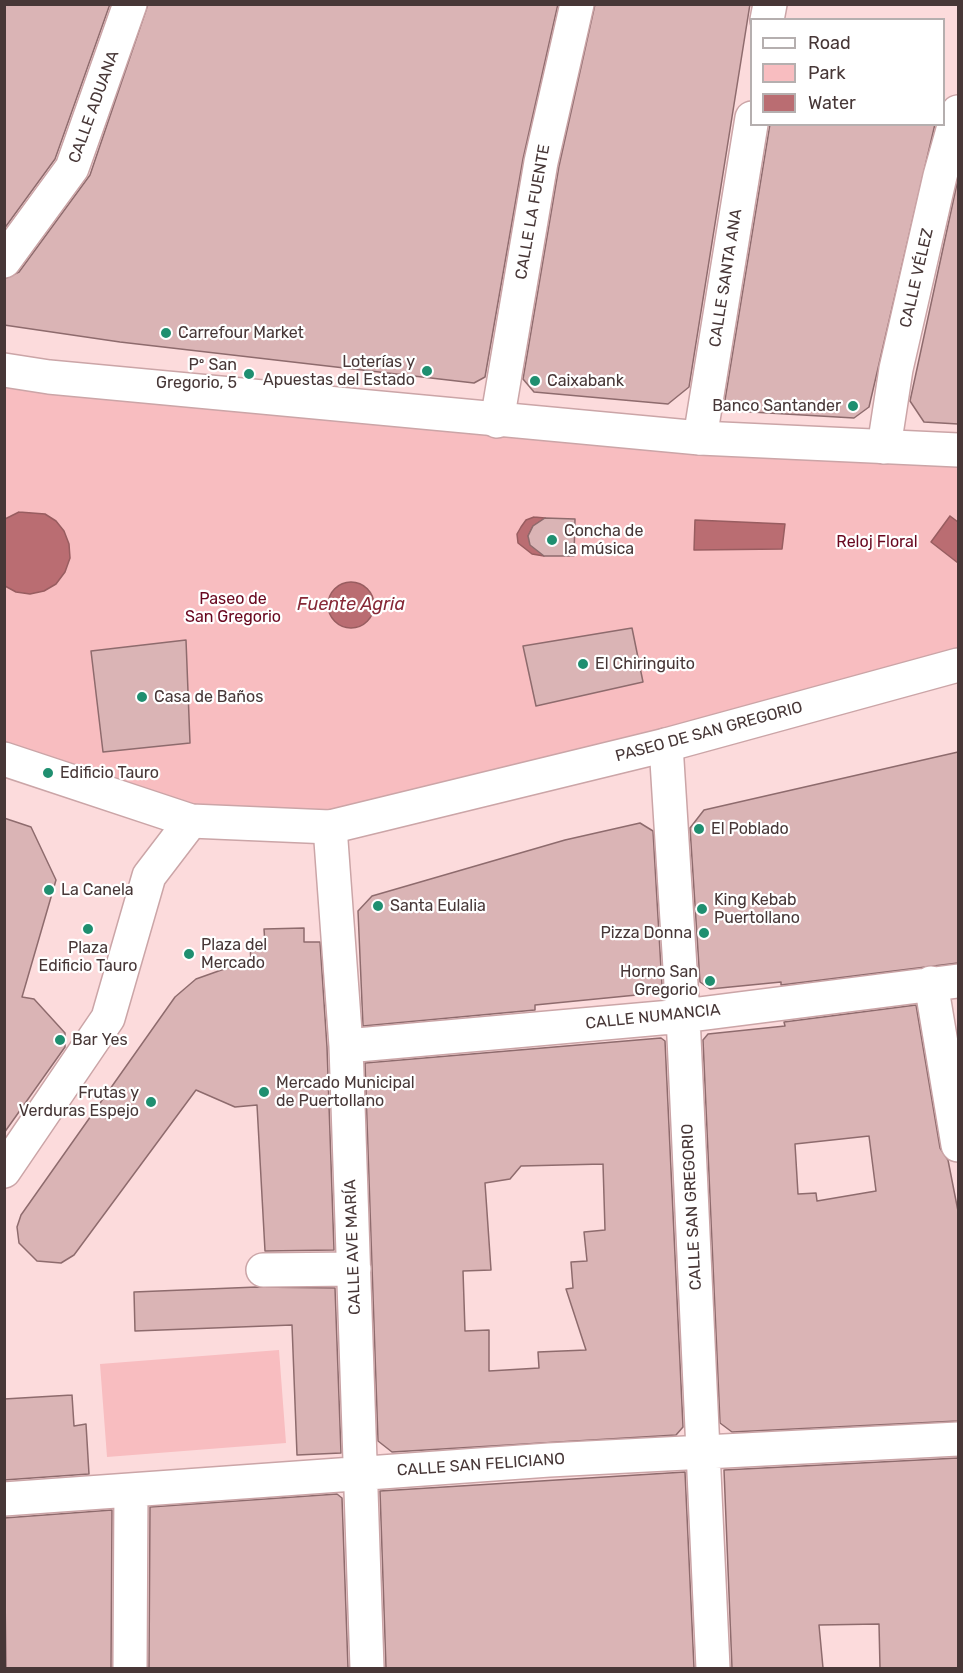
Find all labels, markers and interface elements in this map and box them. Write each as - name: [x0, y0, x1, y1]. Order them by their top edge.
- legend: [750, 18, 945, 126]
- text: Road: [808, 32, 851, 54]
- street label: CALLE ADUANA: [65, 48, 123, 166]
- text: Park: [808, 62, 845, 84]
- text: Water: [808, 92, 856, 114]
- street label: CALLE LA FUENTE: [512, 143, 554, 281]
- street label: CALLE SANTA ANA: [706, 207, 746, 349]
- street label: CALLE VÉLEZ: [896, 226, 938, 330]
- place label: Carrefour Market: [178, 323, 304, 343]
- marker: Carrefour Market: [159, 326, 173, 340]
- place label: Loterías y Apuestas del Estado: [263, 352, 415, 390]
- place label: Pº San Gregorio, 5: [156, 355, 237, 393]
- marker: Loterías y Apuestas del Estado: [420, 364, 434, 378]
- marker: Pº San Gregorio, 5: [242, 367, 256, 381]
- place label: Caixabank: [547, 371, 624, 391]
- marker: Caixabank: [528, 374, 542, 388]
- place label: Banco Santander: [712, 396, 841, 416]
- marker: Banco Santander: [846, 399, 860, 413]
- place label: Concha de la música: [564, 521, 643, 559]
- park label: Reloj Floral: [836, 532, 918, 552]
- marker: Concha de la música: [545, 533, 559, 547]
- park label: Paseo de San Gregorio: [185, 589, 281, 627]
- water label: Fuente Agria: [297, 594, 405, 616]
- place label: El Chiringuito: [595, 654, 695, 674]
- marker: El Chiringuito: [576, 657, 590, 671]
- place label: Casa de Baños: [154, 687, 263, 707]
- marker: Casa de Baños: [135, 690, 149, 704]
- street label: PASEO DE SAN GREGORIO: [613, 698, 805, 766]
- place label: Edificio Tauro: [60, 763, 159, 783]
- marker: Edificio Tauro: [41, 766, 55, 780]
- place label: El Poblado: [711, 819, 789, 839]
- marker: El Poblado: [692, 822, 706, 836]
- place label: La Canela: [61, 880, 134, 900]
- marker: La Canela: [42, 883, 56, 897]
- place label: King Kebab Puertollano: [714, 890, 800, 928]
- place label: Santa Eulalia: [390, 896, 486, 916]
- marker: Santa Eulalia: [371, 899, 385, 913]
- marker: King Kebab Puertollano: [695, 902, 709, 916]
- marker: Plaza Edificio Tauro: [81, 922, 95, 936]
- place label: Pizza Donna: [600, 923, 692, 943]
- marker: Pizza Donna: [697, 926, 711, 940]
- place label: Plaza del Mercado: [201, 935, 267, 973]
- place label: Plaza Edificio Tauro: [39, 938, 137, 976]
- marker: Plaza del Mercado: [182, 947, 196, 961]
- place label: Horno San Gregorio: [620, 962, 698, 1000]
- marker: Horno San Gregorio: [703, 974, 717, 988]
- street label: CALLE NUMANCIA: [585, 1000, 721, 1034]
- place label: Bar Yes: [72, 1030, 128, 1050]
- marker: Bar Yes: [53, 1033, 67, 1047]
- place label: Mercado Municipal de Puertollano: [276, 1073, 415, 1111]
- place label: Frutas y Verduras Espejo: [19, 1083, 139, 1121]
- marker: Mercado Municipal de Puertollano: [257, 1085, 271, 1099]
- marker: Frutas y Verduras Espejo: [144, 1095, 158, 1109]
- street label: CALLE SAN GREGORIO: [678, 1123, 706, 1291]
- street label: CALLE AVE MARÍA: [341, 1179, 365, 1315]
- street label: CALLE SAN FELICIANO: [396, 1450, 566, 1480]

